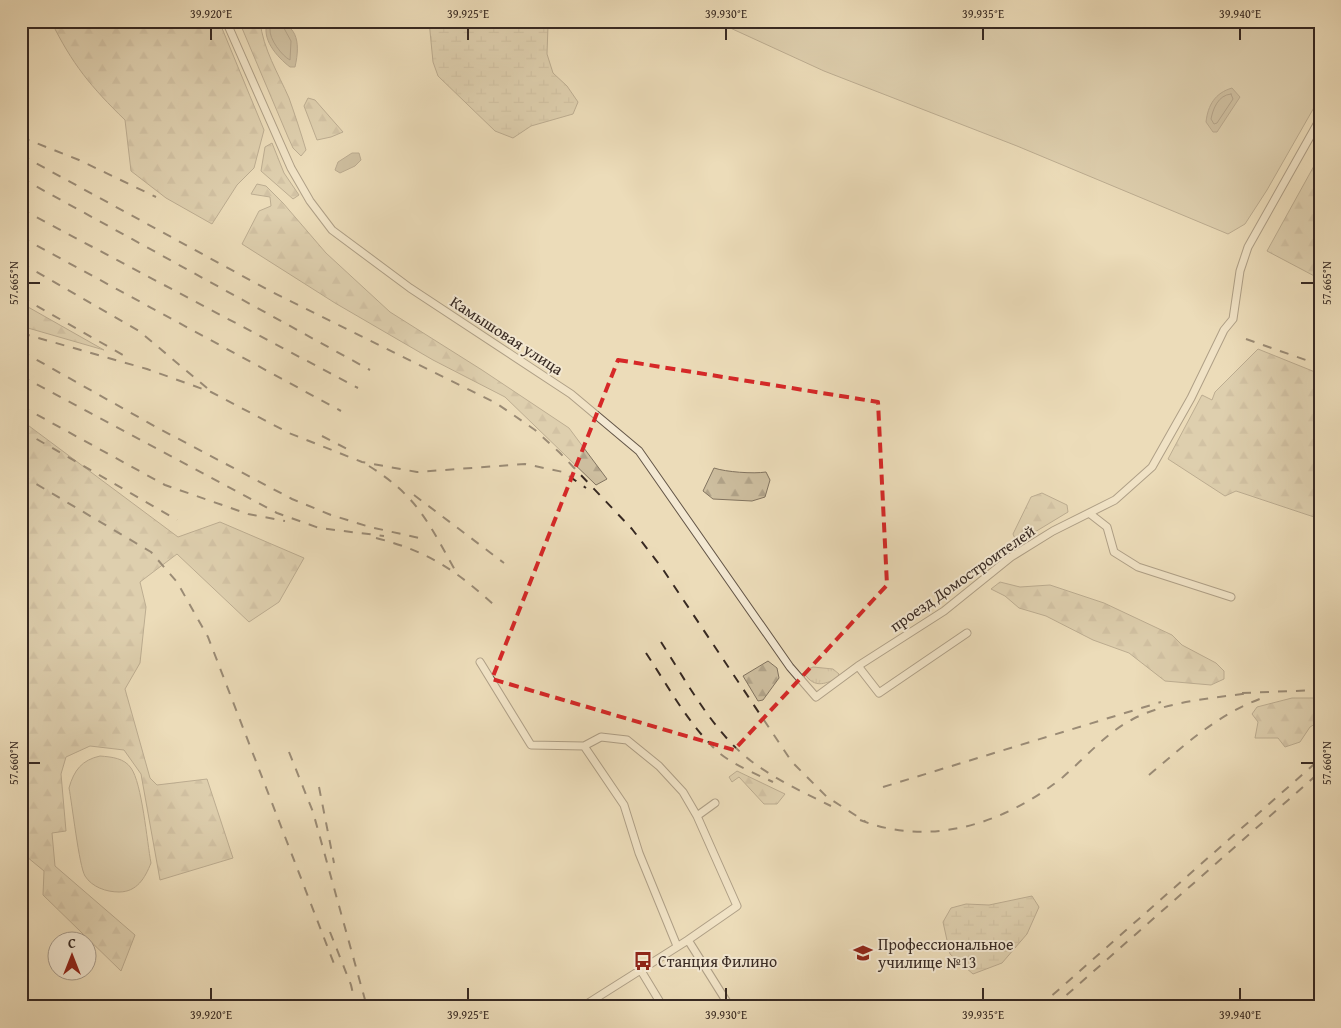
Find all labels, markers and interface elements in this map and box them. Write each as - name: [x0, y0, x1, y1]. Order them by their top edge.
- text: 39.920°E: [190, 5, 232, 22]
- text: 39.925°E: [447, 5, 489, 22]
- text: 39.930°E: [705, 5, 747, 22]
- text: 39.935°E: [962, 5, 1004, 22]
- text: 39.940°E: [1219, 5, 1261, 22]
- text: 57.665°N: [5, 261, 22, 305]
- text: 57.665°N: [1318, 261, 1335, 305]
- street label: Камышовая улица: [446, 289, 569, 381]
- street label: проезд Домостроителей: [884, 518, 1040, 637]
- text: 57.660°N: [5, 741, 22, 785]
- text: 57.660°N: [1318, 741, 1335, 785]
- north arrow: [48, 930, 98, 980]
- place label: Профессиональное училище №13: [877, 932, 1013, 974]
- text: С: [68, 933, 76, 953]
- school or university icon: Профессиональное училище №13: [852, 942, 874, 964]
- place label: Станция Филино: [658, 949, 777, 973]
- bus stop icon: Станция Филино: [632, 950, 654, 972]
- text: 39.920°E: [190, 1006, 232, 1023]
- text: 39.925°E: [447, 1006, 489, 1023]
- text: 39.930°E: [705, 1006, 747, 1023]
- text: 39.935°E: [962, 1006, 1004, 1023]
- text: 39.940°E: [1219, 1006, 1261, 1023]

